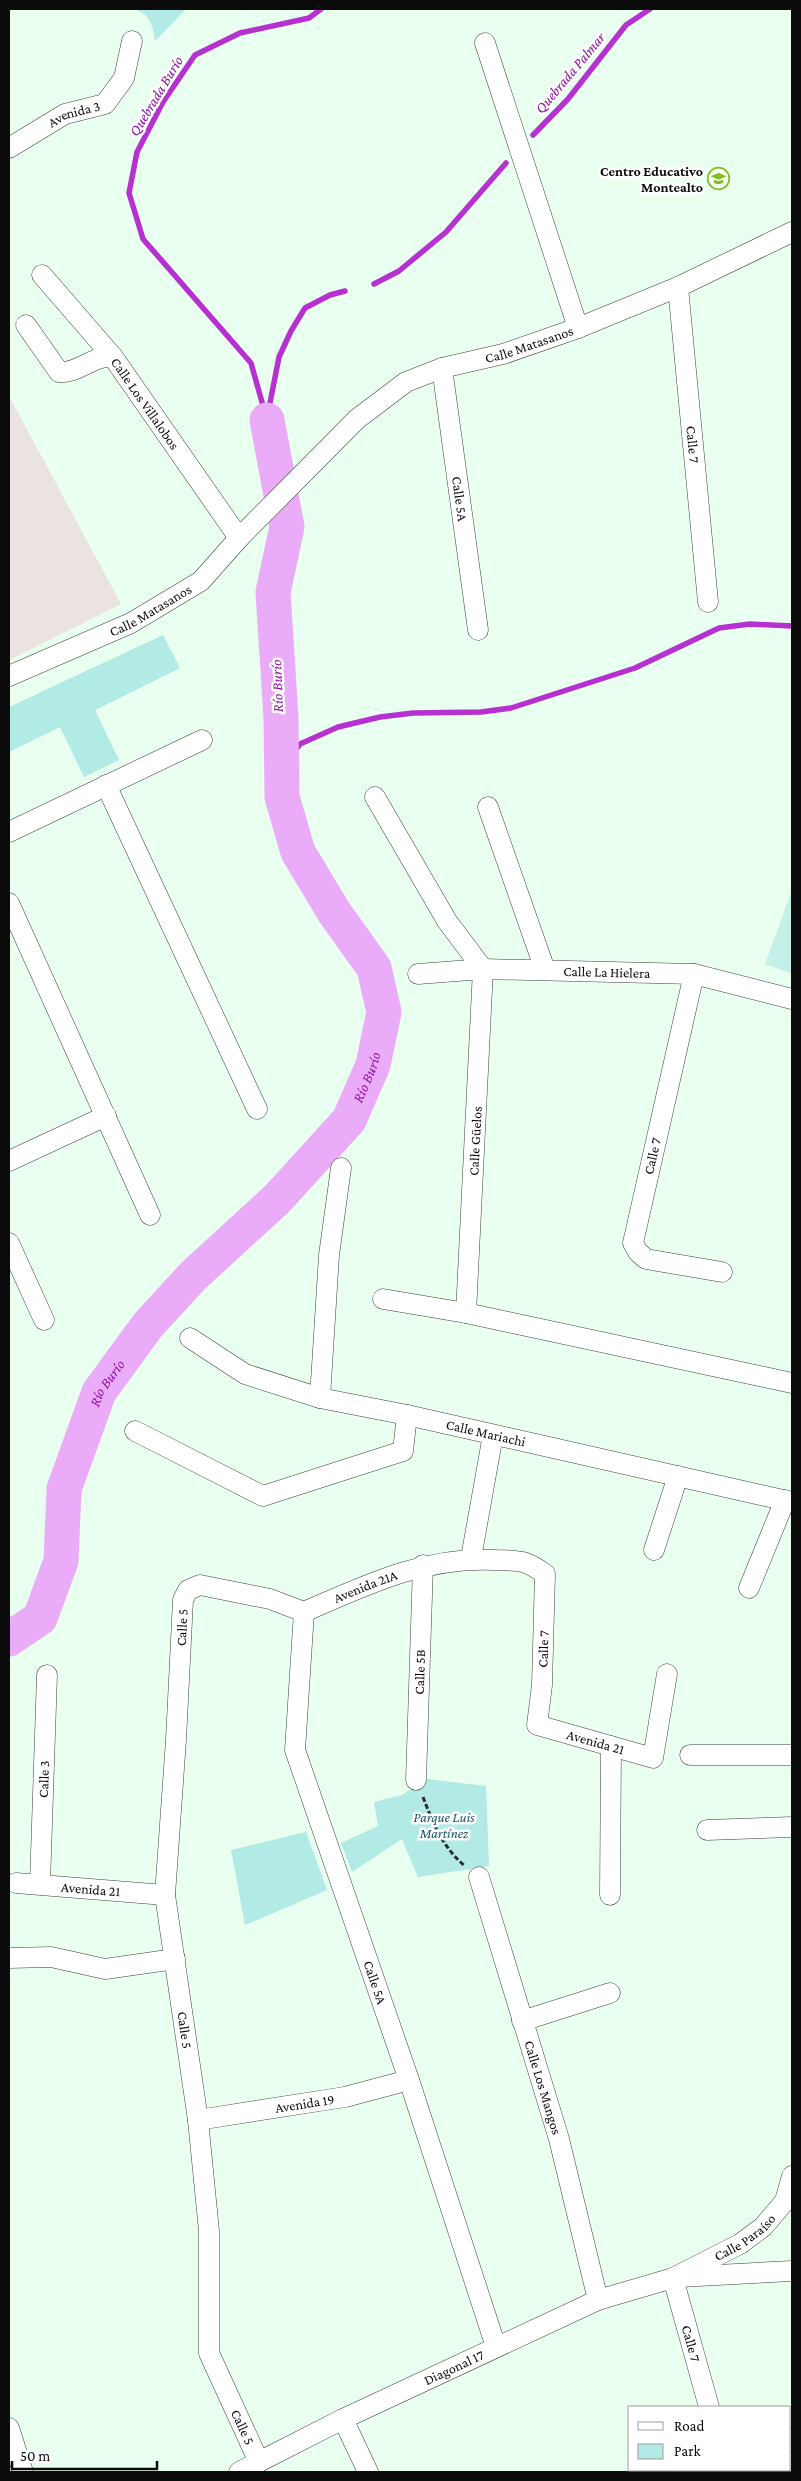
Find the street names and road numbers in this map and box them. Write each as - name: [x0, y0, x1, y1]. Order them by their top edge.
- street label: Avenida 3: [45, 98, 102, 131]
- street label: Calle Matasanos: [483, 322, 575, 366]
- street label: Calle Los Villalobos: [108, 354, 183, 452]
- street label: Calle 7: [683, 425, 703, 464]
- street label: Calle 5A: [449, 475, 471, 522]
- street label: Calle Matasanos: [107, 581, 194, 640]
- street label: Calle La Hielera: [563, 963, 651, 981]
- street label: Calle Güelos: [465, 1106, 485, 1176]
- street label: Calle 7: [640, 1136, 664, 1176]
- street label: Calle Mariachi: [445, 1416, 527, 1450]
- street label: Avenida 21A: [331, 1567, 399, 1606]
- street label: Calle 5: [173, 1608, 191, 1647]
- street label: Calle 7: [534, 1630, 552, 1668]
- street label: Calle 5B: [411, 1649, 428, 1695]
- street label: Avenida 21: [565, 1726, 627, 1758]
- street label: Calle 3: [35, 1760, 52, 1798]
- street label: Avenida 21: [61, 1879, 121, 1899]
- street label: Calle 5A: [360, 1958, 390, 2006]
- street label: Calle 5: [174, 2010, 196, 2050]
- street label: Calle Los Mangos: [521, 2038, 565, 2136]
- street label: Avenida 19: [274, 2091, 335, 2116]
- street label: Calle Paraíso: [711, 2211, 779, 2264]
- street label: Calle 7: [679, 2323, 704, 2364]
- street label: Diagonal 17: [421, 2346, 487, 2388]
- street label: Calle 5: [228, 2407, 258, 2447]

